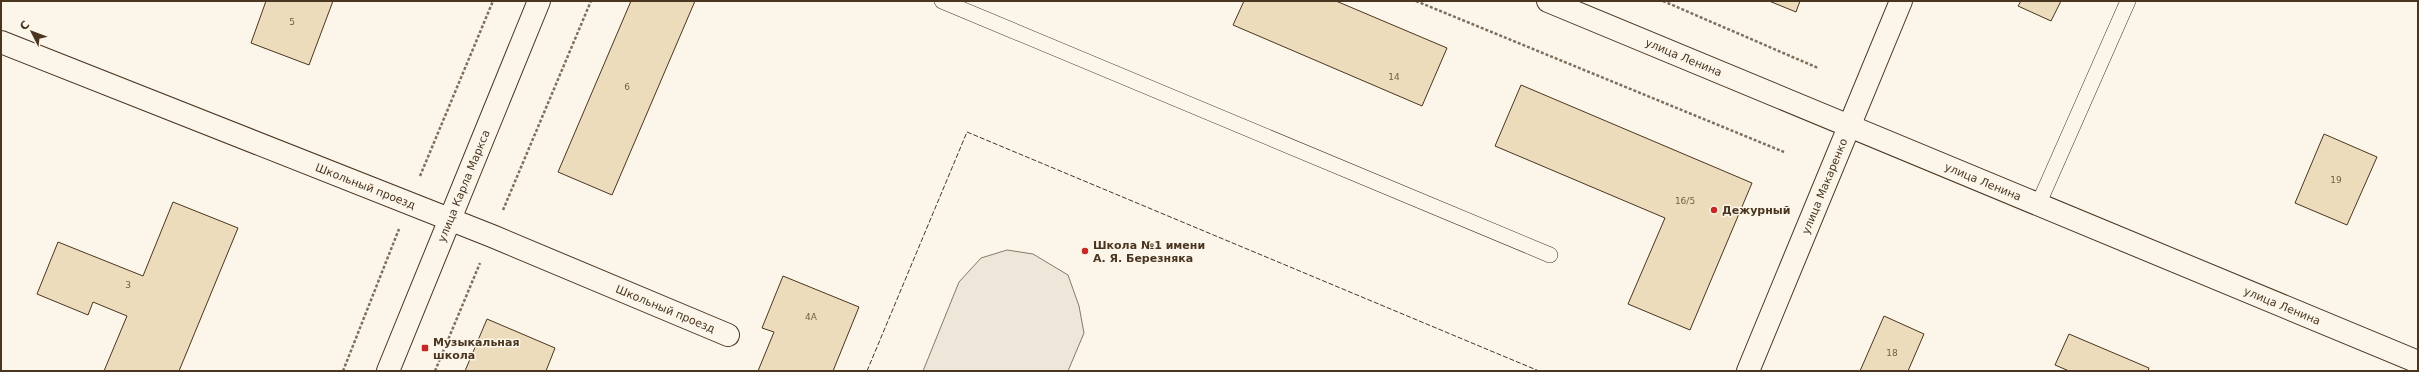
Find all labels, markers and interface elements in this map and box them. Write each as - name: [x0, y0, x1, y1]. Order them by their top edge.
- north arrow: [12, 12, 52, 52]
- house number: 5: [289, 17, 295, 27]
- text: С: [17, 18, 32, 33]
- street label: улица Ленина: [1643, 36, 1724, 79]
- house number: 14: [1388, 72, 1400, 82]
- house number: 6: [624, 82, 630, 92]
- street label: улица Карла Маркса: [435, 128, 493, 244]
- street label: улица Макаренко: [1799, 136, 1851, 236]
- street label: улица Ленина: [1943, 160, 2023, 204]
- street label: Школьный проезд: [314, 161, 418, 212]
- house number: 19: [2330, 175, 2342, 185]
- house number: 16/5: [1675, 196, 1695, 206]
- place label: Дежурный: [1722, 204, 1791, 217]
- marker: Дежурный: [1709, 205, 1719, 215]
- place label: Школа №1 имени А. Я. Березняка: [1093, 239, 1205, 265]
- marker: Школа №1 имени А. Я. Березняка: [1080, 246, 1090, 256]
- house number: 3: [125, 280, 131, 290]
- street label: Школьный проезд: [614, 283, 717, 336]
- street label: улица Ленина: [2242, 284, 2322, 328]
- house number: 4А: [805, 312, 818, 322]
- place label: Музыкальная школа: [433, 336, 519, 362]
- marker: Музыкальная школа: [420, 343, 430, 353]
- house number: 18: [1886, 348, 1898, 358]

